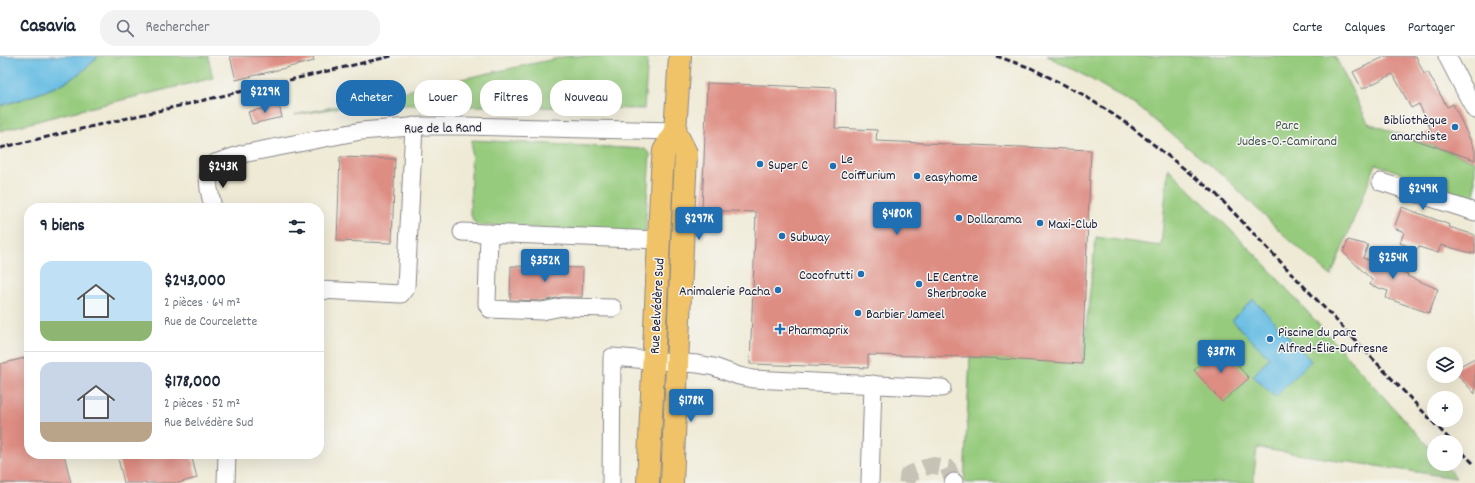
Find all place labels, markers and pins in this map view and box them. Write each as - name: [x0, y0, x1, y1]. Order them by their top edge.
- pin: $229K: [237, 80, 293, 114]
- place label: Bibliothèque anarchiste: [1384, 111, 1447, 147]
- marker: Bibliothèque anarchiste: [1450, 122, 1460, 132]
- place label: Le Coiffurium: [841, 150, 896, 186]
- pin: $243K: [195, 155, 251, 189]
- place label: Super C: [768, 156, 808, 176]
- marker: Super C: [755, 159, 765, 169]
- marker: Le Coiffurium: [828, 161, 838, 171]
- place label: easyhome: [925, 168, 978, 188]
- marker: easyhome: [912, 171, 922, 181]
- pin: $249K: [1395, 177, 1451, 211]
- pin: $480K: [869, 202, 925, 236]
- pin: $297K: [671, 207, 727, 241]
- place label: Dollarama: [967, 210, 1022, 230]
- marker: Dollarama: [954, 213, 964, 223]
- place label: Maxi-Club: [1048, 215, 1098, 235]
- marker: Maxi-Club: [1035, 218, 1045, 228]
- place label: Subway: [790, 228, 830, 248]
- marker: Subway: [777, 231, 787, 241]
- pin: $254K: [1365, 246, 1421, 280]
- pin: $352K: [517, 249, 573, 283]
- place label: Cocofrutti: [799, 266, 853, 286]
- place label: LE Centre Sherbrooke: [927, 268, 987, 304]
- marker: Cocofrutti: [856, 269, 866, 279]
- marker: LE Centre Sherbrooke: [914, 279, 924, 289]
- place label: Animalerie Pacha: [679, 282, 770, 302]
- marker: Animalerie Pacha: [773, 285, 783, 295]
- place label: Barbier Jameel: [866, 305, 945, 325]
- marker: Barbier Jameel: [853, 308, 863, 318]
- place label: Pharmaprix: [788, 321, 848, 341]
- place label: Piscine du parc Alfred-Élie-Dufresne: [1278, 323, 1388, 359]
- marker: Pharmaprix: [775, 324, 785, 334]
- marker: Piscine du parc Alfred-Élie-Dufresne: [1265, 334, 1275, 344]
- pin: $387K: [1193, 340, 1249, 374]
- pin: $178K: [663, 389, 719, 423]

